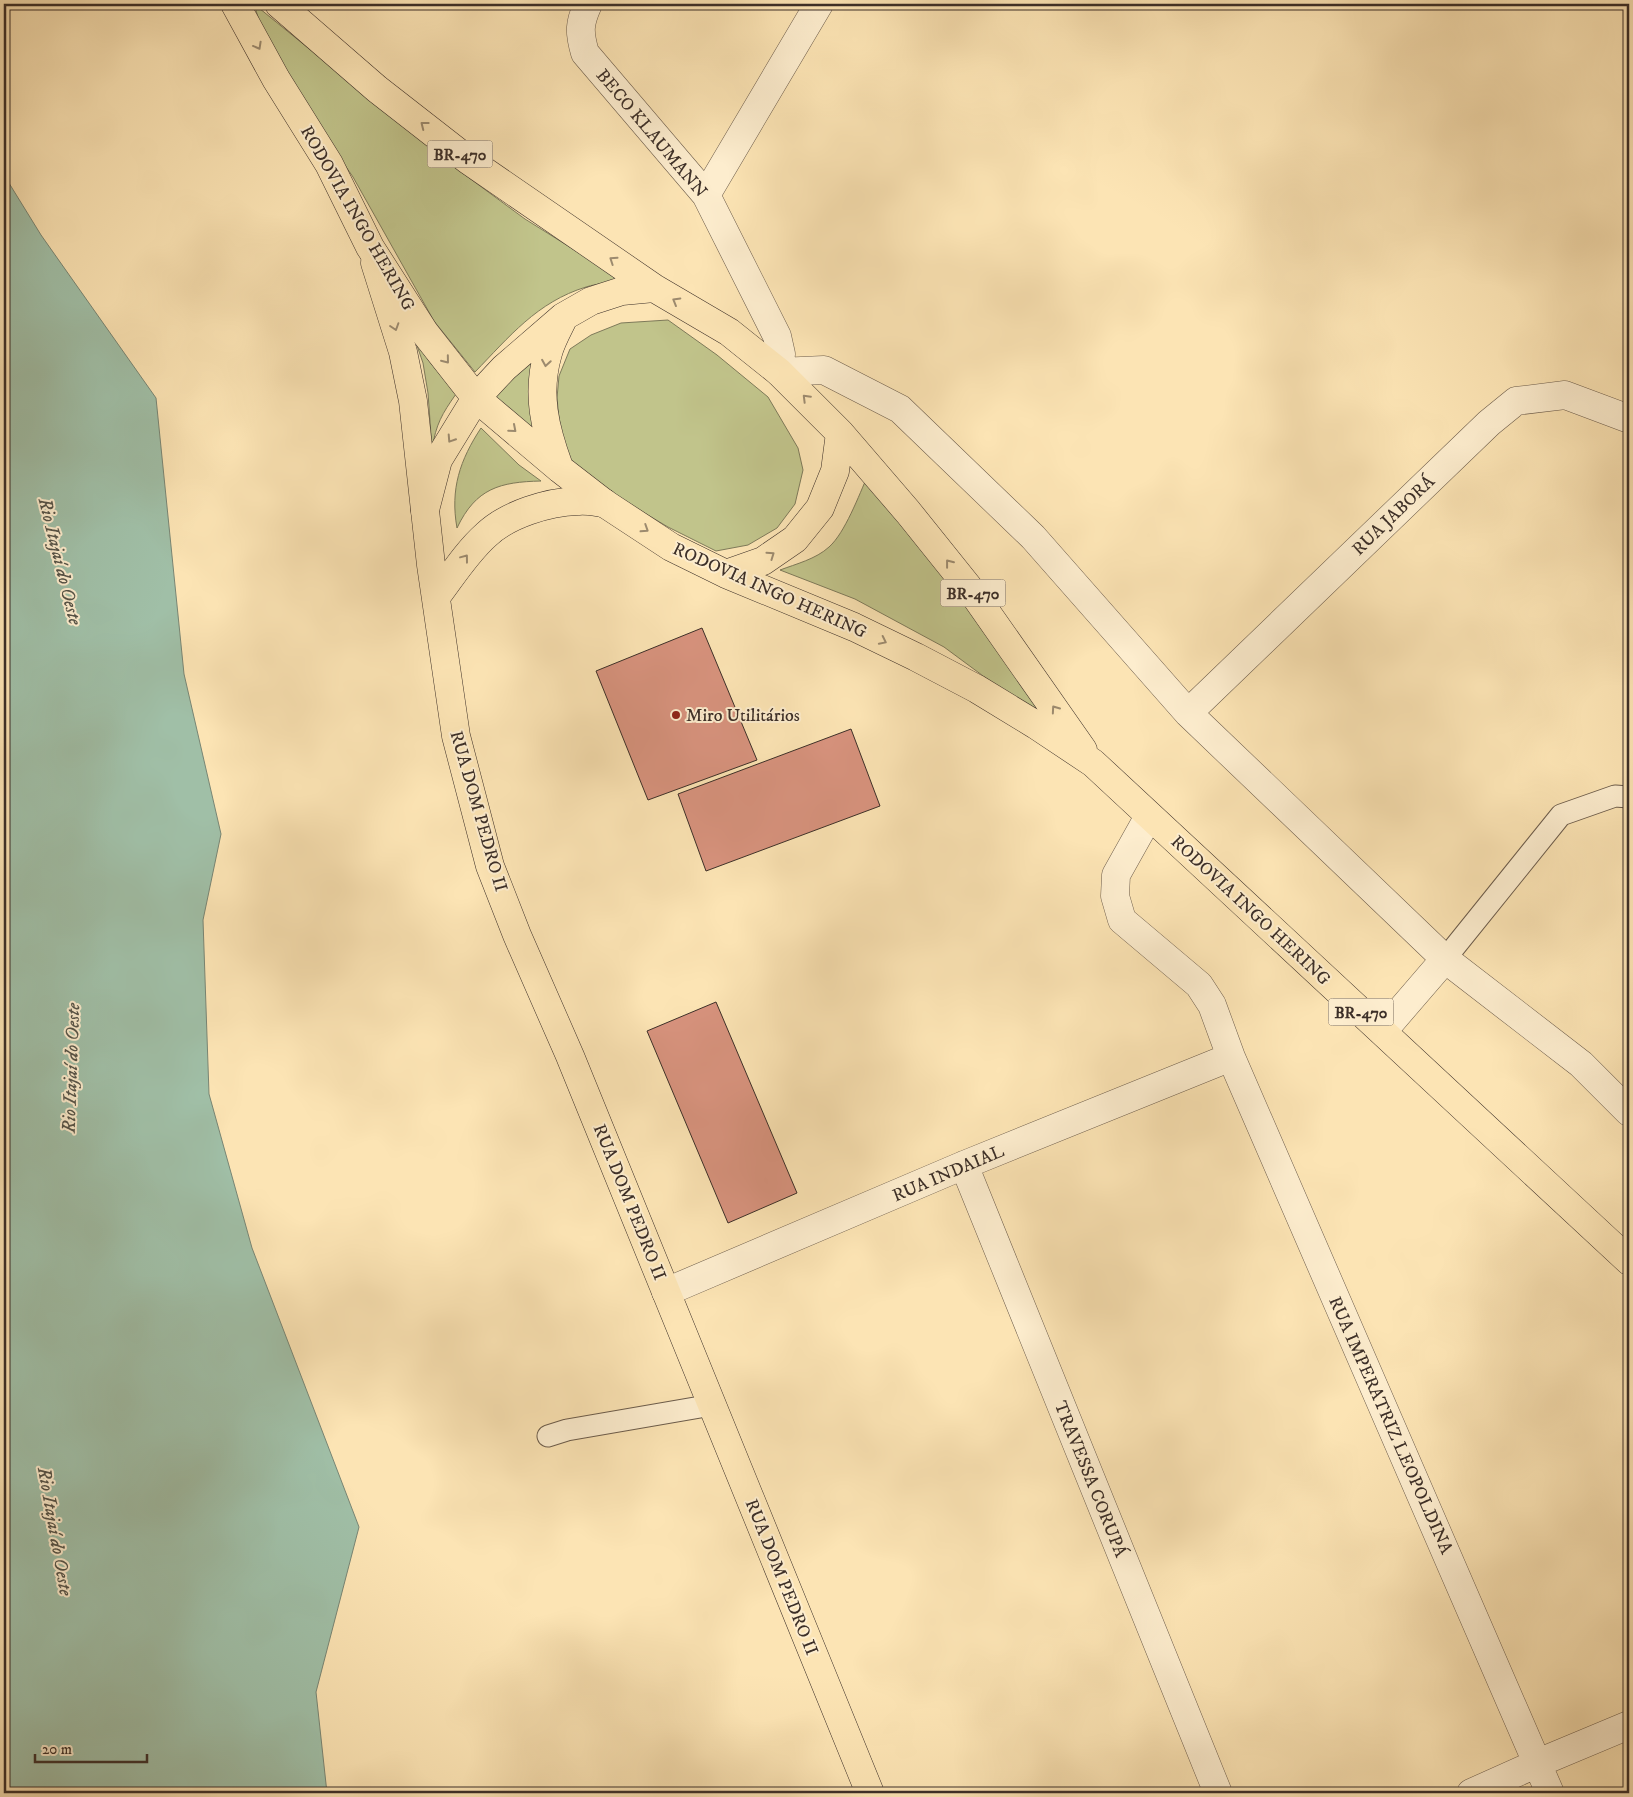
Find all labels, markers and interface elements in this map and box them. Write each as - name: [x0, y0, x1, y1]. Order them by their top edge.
- one-way arrow: [252, 41, 262, 50]
- street label: BECO KLAUMANN: [591, 65, 712, 203]
- street label: RODOVIA INGO HERING: [295, 122, 419, 315]
- one-way arrow: [421, 123, 430, 131]
- road number: BR-470: [428, 140, 492, 168]
- one-way arrow: [610, 257, 619, 266]
- one-way arrow: [673, 298, 682, 308]
- one-way arrow: [390, 322, 400, 331]
- one-way arrow: [441, 354, 449, 363]
- one-way arrow: [542, 358, 552, 367]
- one-way arrow: [803, 395, 812, 404]
- one-way arrow: [508, 424, 517, 433]
- one-way arrow: [448, 433, 457, 443]
- street label: RUA JABORÁ: [1347, 470, 1440, 561]
- water label: Rio Itajaí do Oeste: [32, 494, 87, 628]
- one-way arrow: [640, 523, 649, 533]
- street label: RODOVIA INGO HERING: [669, 538, 870, 644]
- one-way arrow: [765, 552, 775, 561]
- one-way arrow: [459, 555, 467, 564]
- one-way arrow: [946, 560, 955, 569]
- road number: BR-470: [940, 580, 1006, 606]
- one-way arrow: [878, 635, 887, 645]
- place label: Miro Utilitários: [686, 705, 800, 727]
- one-way arrow: [1052, 705, 1061, 714]
- marker: Miro Utilitários: [670, 709, 682, 721]
- street label: RUA DOM PEDRO II: [445, 728, 512, 894]
- street label: RODOVIA INGO HERING: [1166, 831, 1335, 991]
- road number: BR-470: [1328, 999, 1394, 1026]
- water label: Rio Itajaí do Oeste: [58, 1002, 85, 1134]
- street label: RUA DOM PEDRO II: [588, 1121, 670, 1284]
- street label: RUA INDAIAL: [889, 1141, 1008, 1207]
- street label: RUA IMPERATRIZ LEOPOLDINA: [1323, 1293, 1457, 1558]
- street label: TRAVESSA CORUPÁ: [1049, 1398, 1133, 1561]
- water label: Rio Itajaí do Oeste: [32, 1464, 77, 1598]
- street label: RUA DOM PEDRO II: [740, 1496, 822, 1659]
- scale bar: [35, 1732, 148, 1764]
- text: 20 m: [42, 1740, 72, 1759]

